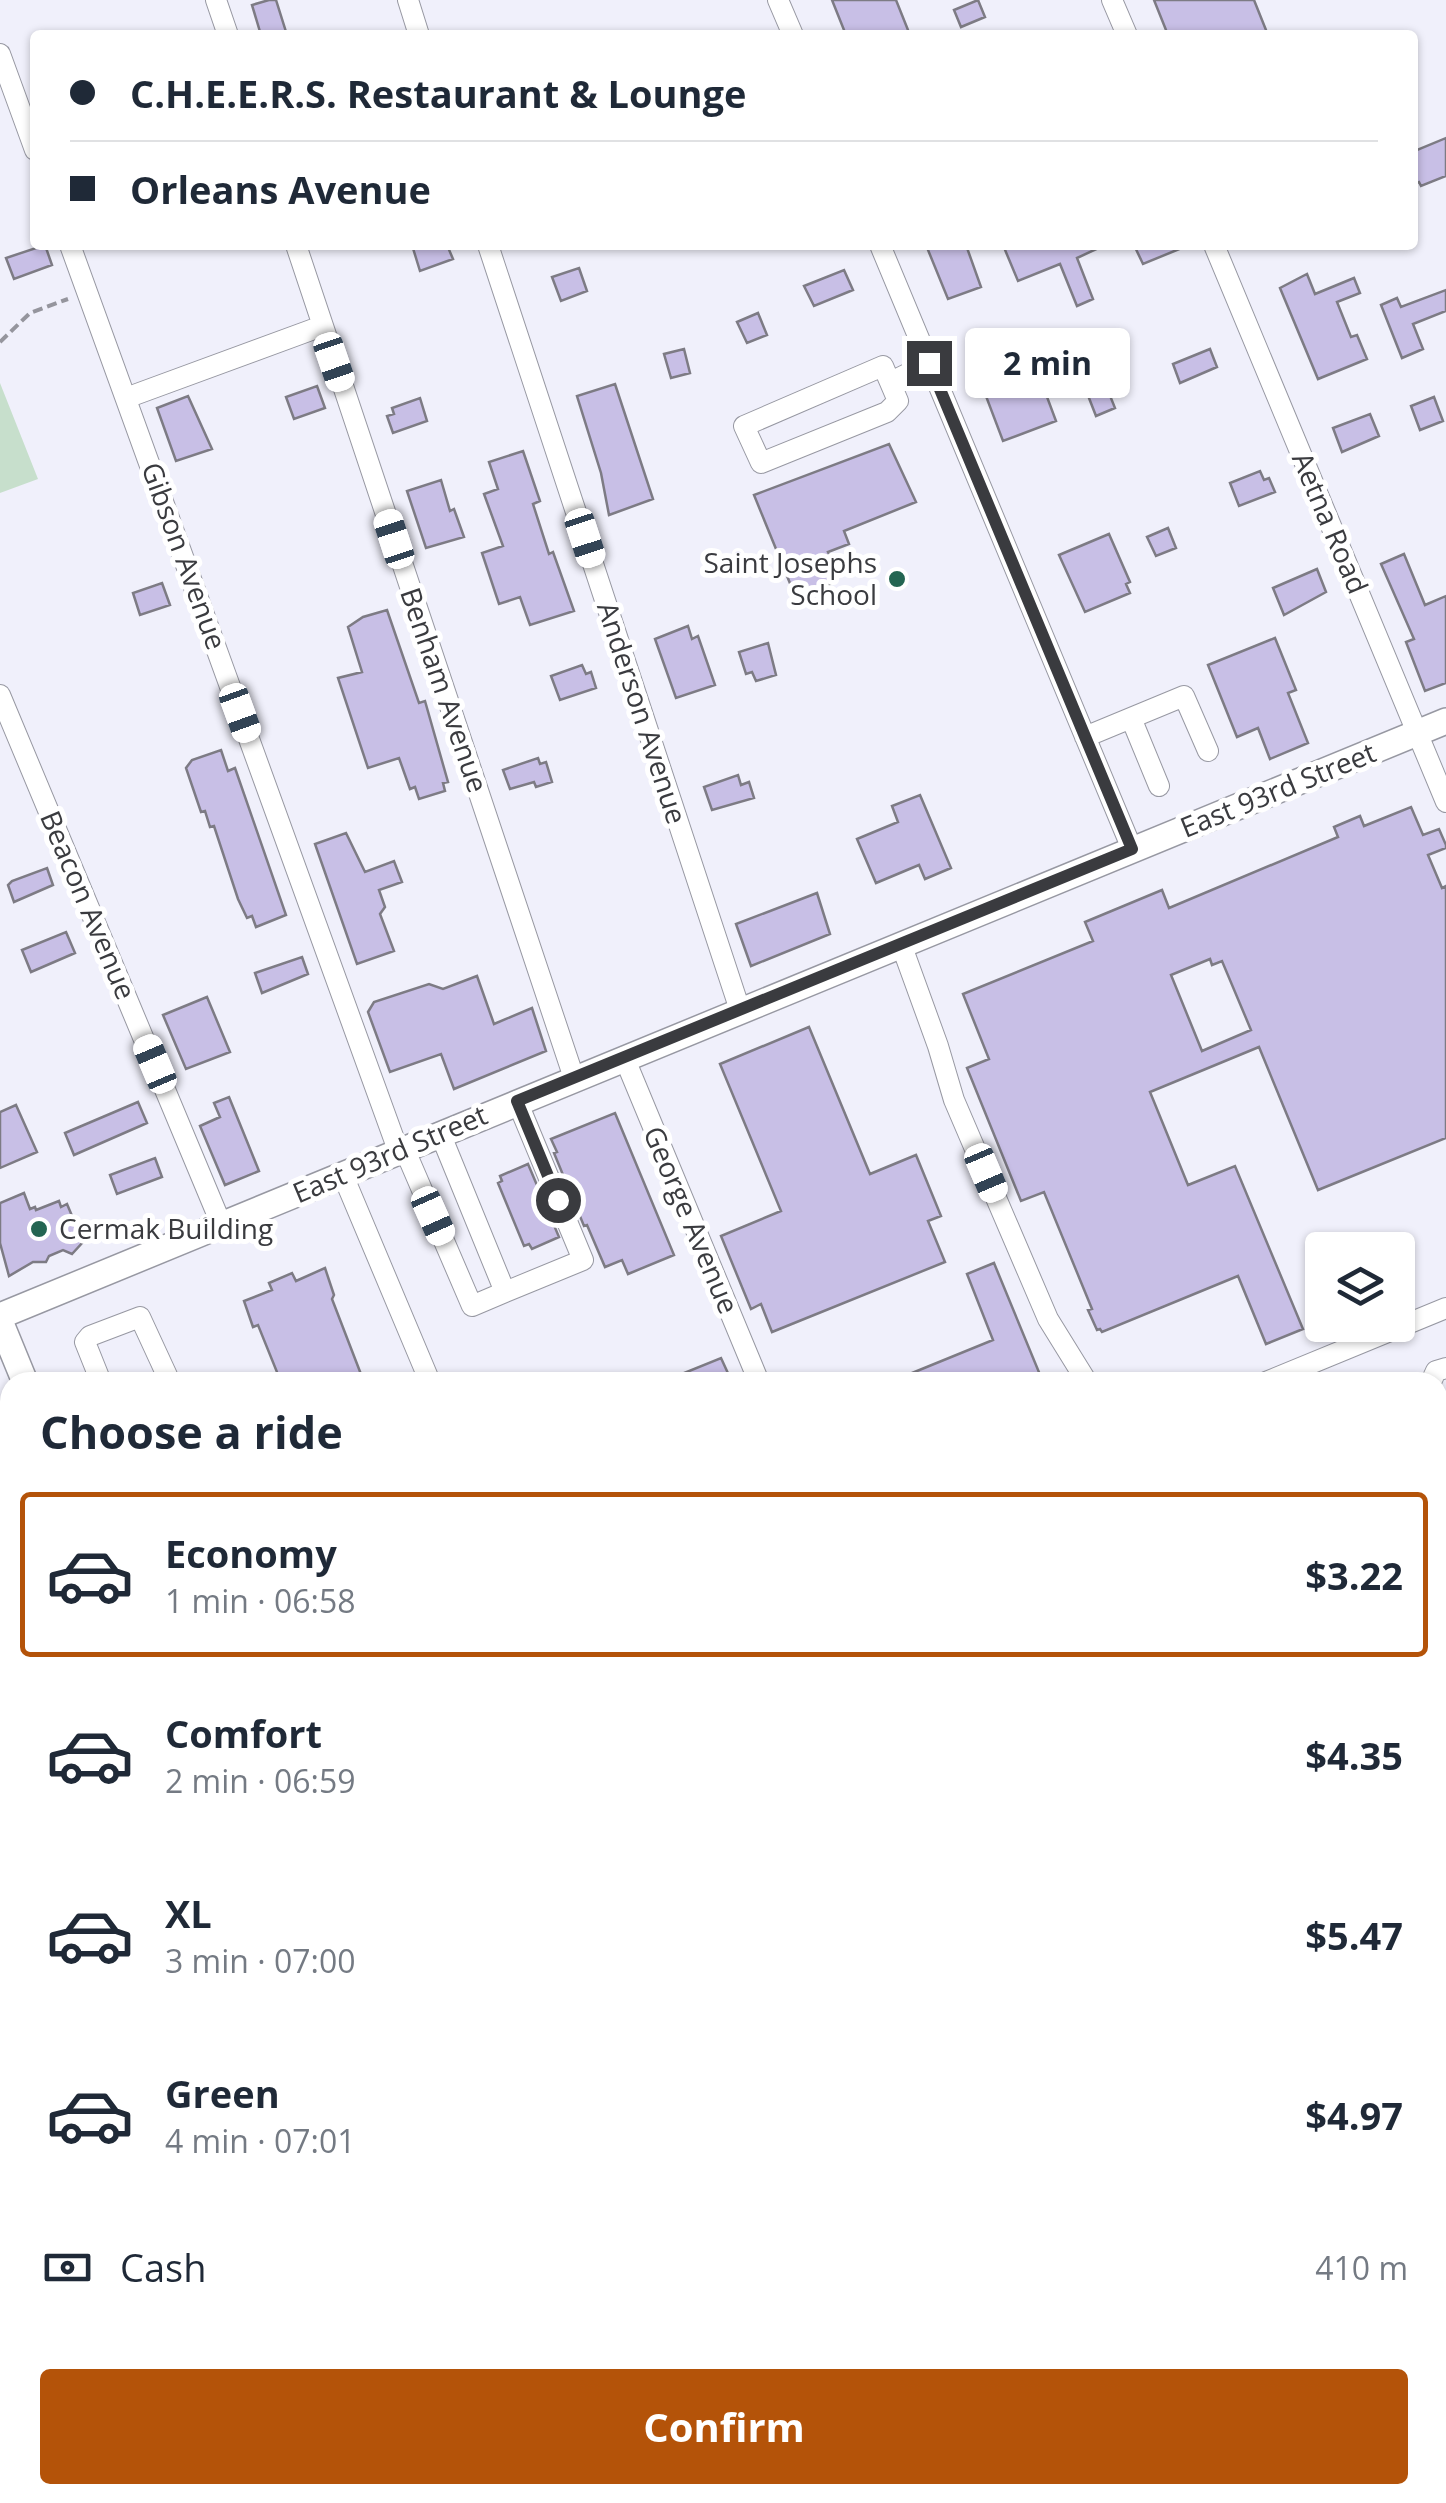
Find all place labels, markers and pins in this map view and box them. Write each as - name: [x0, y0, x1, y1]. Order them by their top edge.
- place label: Saint Josephs School: [704, 543, 877, 613]
- marker: Saint Josephs School: [886, 568, 908, 590]
- place label: Cermak Building: [59, 1209, 273, 1247]
- marker: Cermak Building: [28, 1218, 50, 1240]

